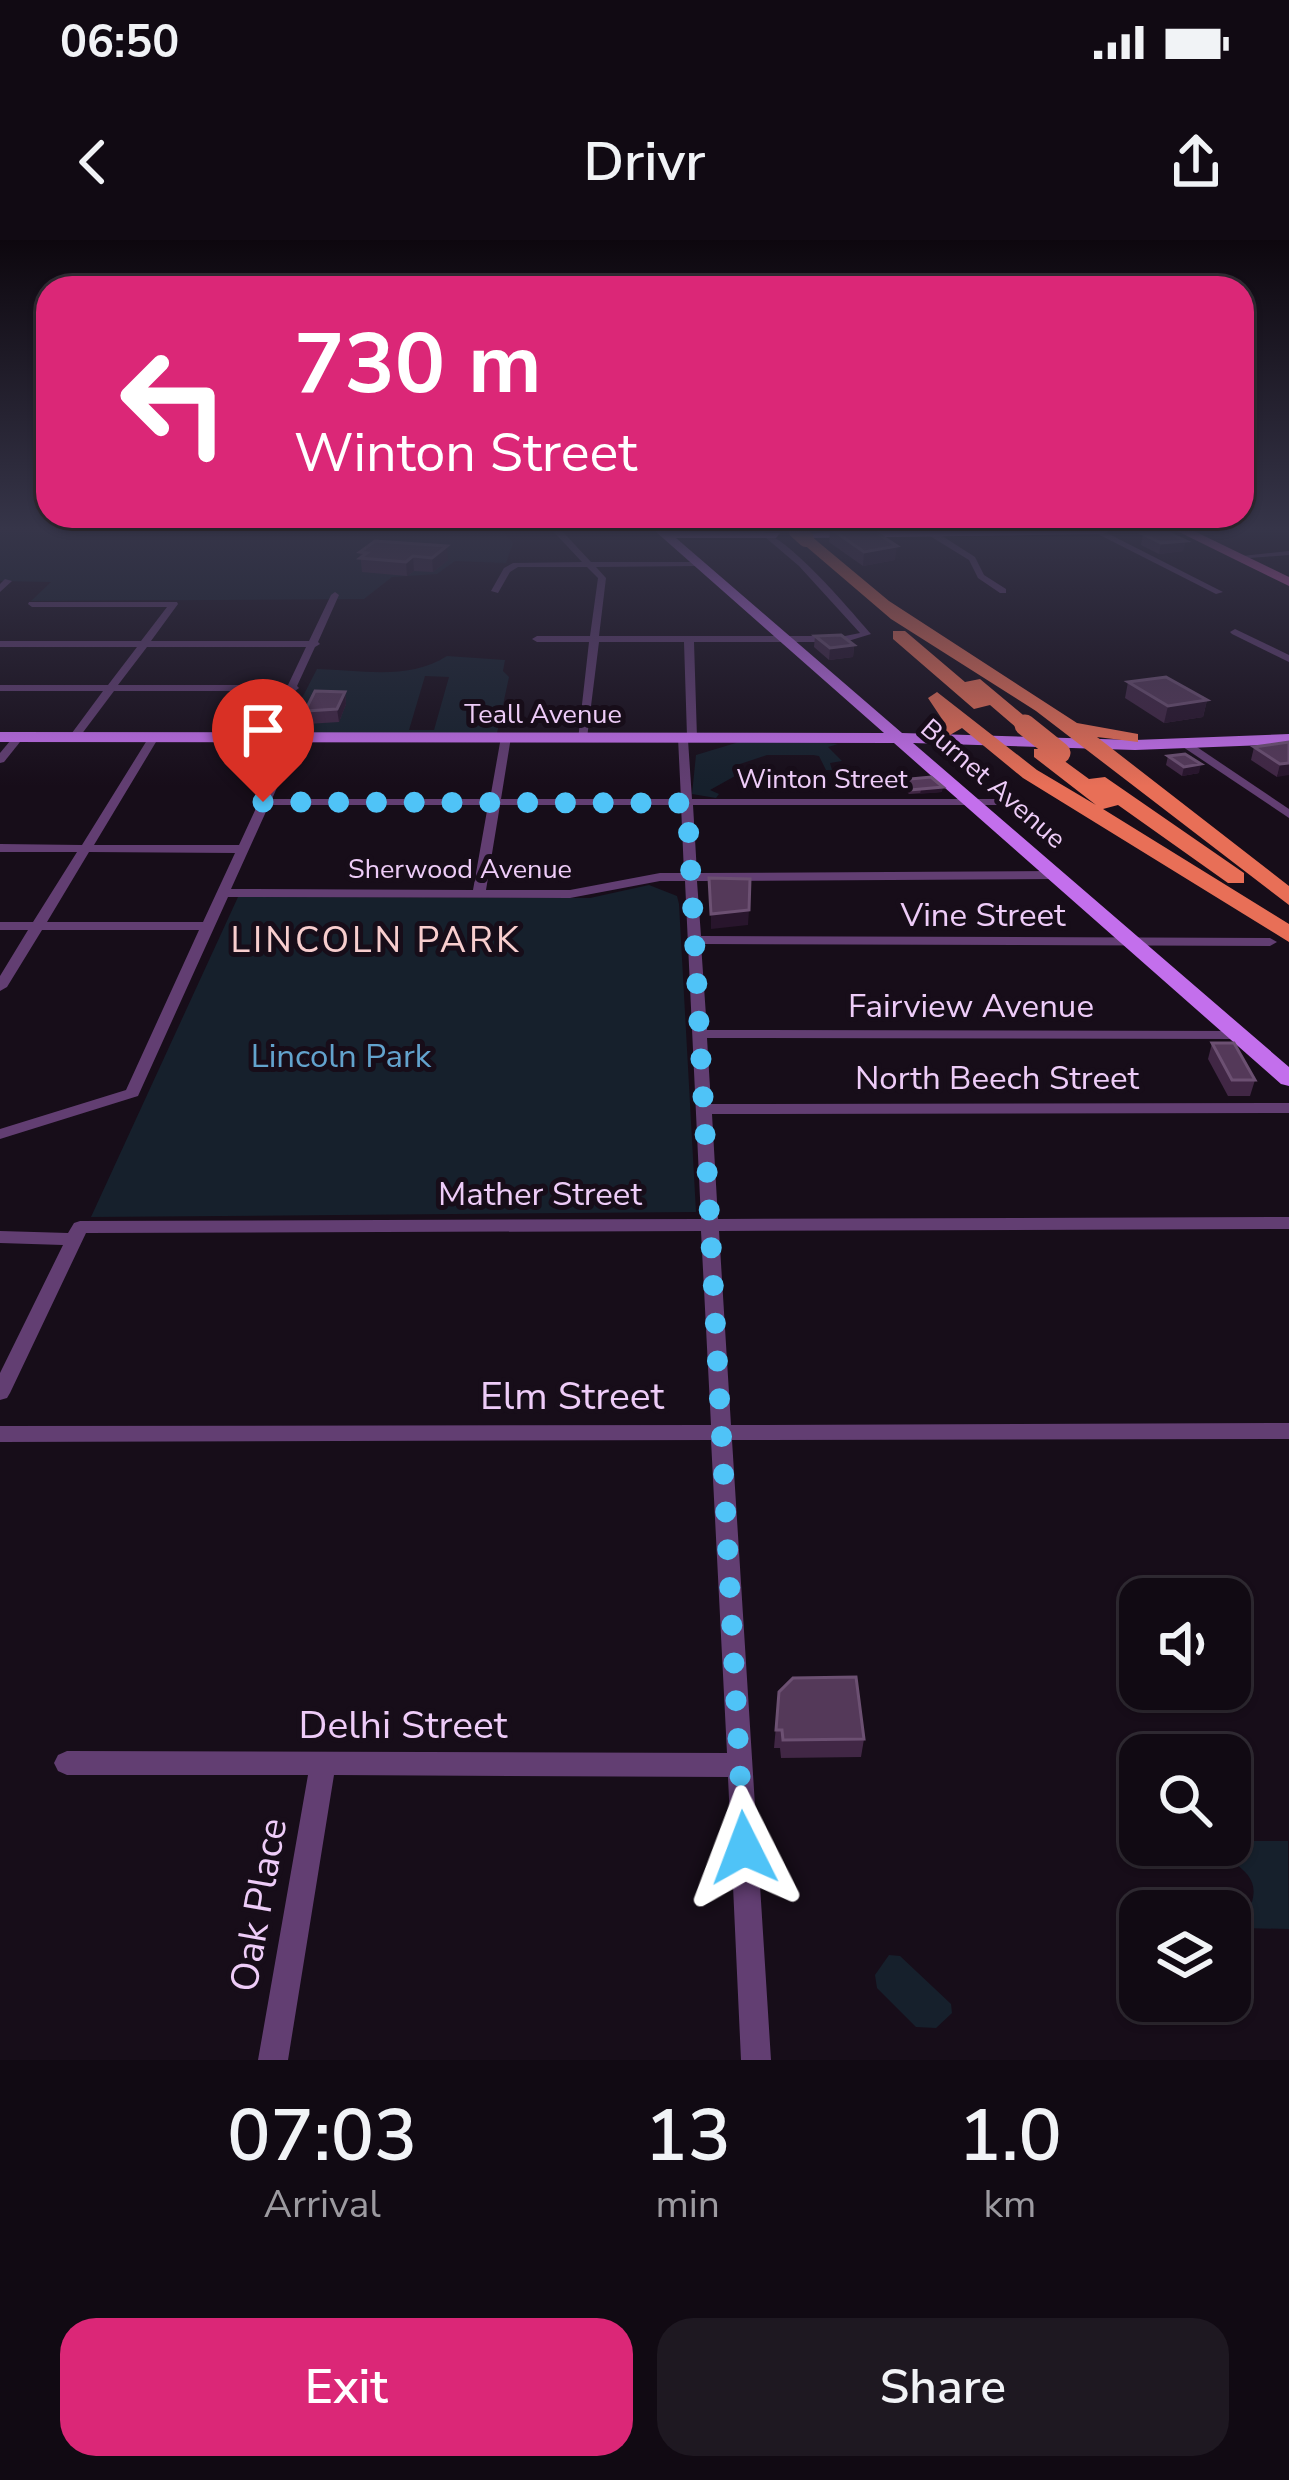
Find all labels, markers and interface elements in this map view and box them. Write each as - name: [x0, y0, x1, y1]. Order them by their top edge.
- text: 06:50: [60, 12, 179, 73]
- text: Drivr: [583, 125, 706, 199]
- icon: back: [60, 129, 126, 195]
- icon: share: [1163, 129, 1229, 195]
- text: 730 m: [294, 307, 542, 422]
- icon: left: [96, 324, 252, 480]
- text: Winton Street: [294, 416, 637, 490]
- pin: [212, 679, 314, 802]
- street label: Teall Avenue: [464, 696, 622, 733]
- icon: arrive: [230, 697, 296, 763]
- street label: Burnet Avenue: [913, 711, 1073, 857]
- street label: Winton Street: [736, 761, 908, 798]
- street label: Sherwood Avenue: [348, 851, 572, 888]
- street label: Vine Street: [899, 893, 1066, 938]
- district label: LINCOLN PARK: [231, 916, 521, 965]
- street label: Fairview Avenue: [848, 984, 1094, 1029]
- park label: Lincoln Park: [251, 1034, 432, 1079]
- street label: North Beech Street: [855, 1056, 1140, 1101]
- street label: Mather Street: [438, 1172, 642, 1217]
- street label: Elm Street: [480, 1370, 664, 1423]
- map controls: [1119, 1578, 1251, 2022]
- button: sound: [1119, 1578, 1251, 1710]
- street label: Delhi Street: [299, 1699, 508, 1752]
- button: search: [1119, 1734, 1251, 1866]
- position arrow: [681, 1785, 807, 1911]
- street label: Oak Place: [218, 1814, 300, 1996]
- button: layers: [1119, 1890, 1251, 2022]
- text: 07:03: [227, 2087, 417, 2185]
- text: 13: [645, 2087, 731, 2185]
- text: 1.0: [958, 2087, 1062, 2185]
- text: Arrival: [264, 2178, 381, 2231]
- text: min: [655, 2178, 720, 2231]
- text: km: [984, 2178, 1036, 2231]
- button: Exit: [60, 2318, 633, 2456]
- button: Share: [657, 2318, 1229, 2456]

